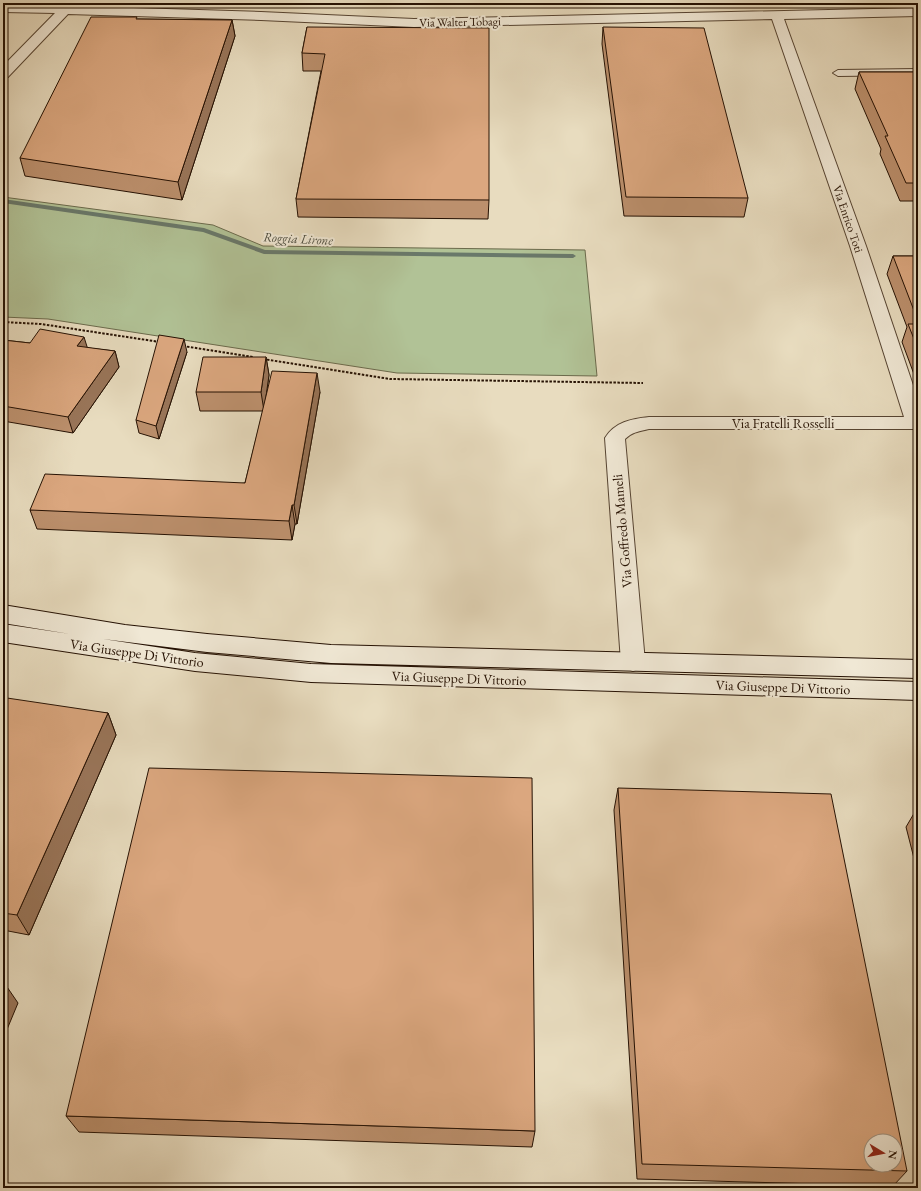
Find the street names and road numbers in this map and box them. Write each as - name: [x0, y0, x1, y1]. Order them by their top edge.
- street label: Via Walter Tobagi: [419, 13, 501, 31]
- street label: Via Enrico Toti: [829, 183, 867, 255]
- street label: Via Fratelli Rosselli: [732, 414, 835, 432]
- street label: Via Goffredo Mameli: [608, 473, 636, 589]
- street label: Via Giuseppe Di Vittorio: [69, 635, 205, 671]
- street label: Via Giuseppe Di Vittorio: [391, 667, 527, 689]
- street label: Via Giuseppe Di Vittorio: [715, 676, 851, 698]

